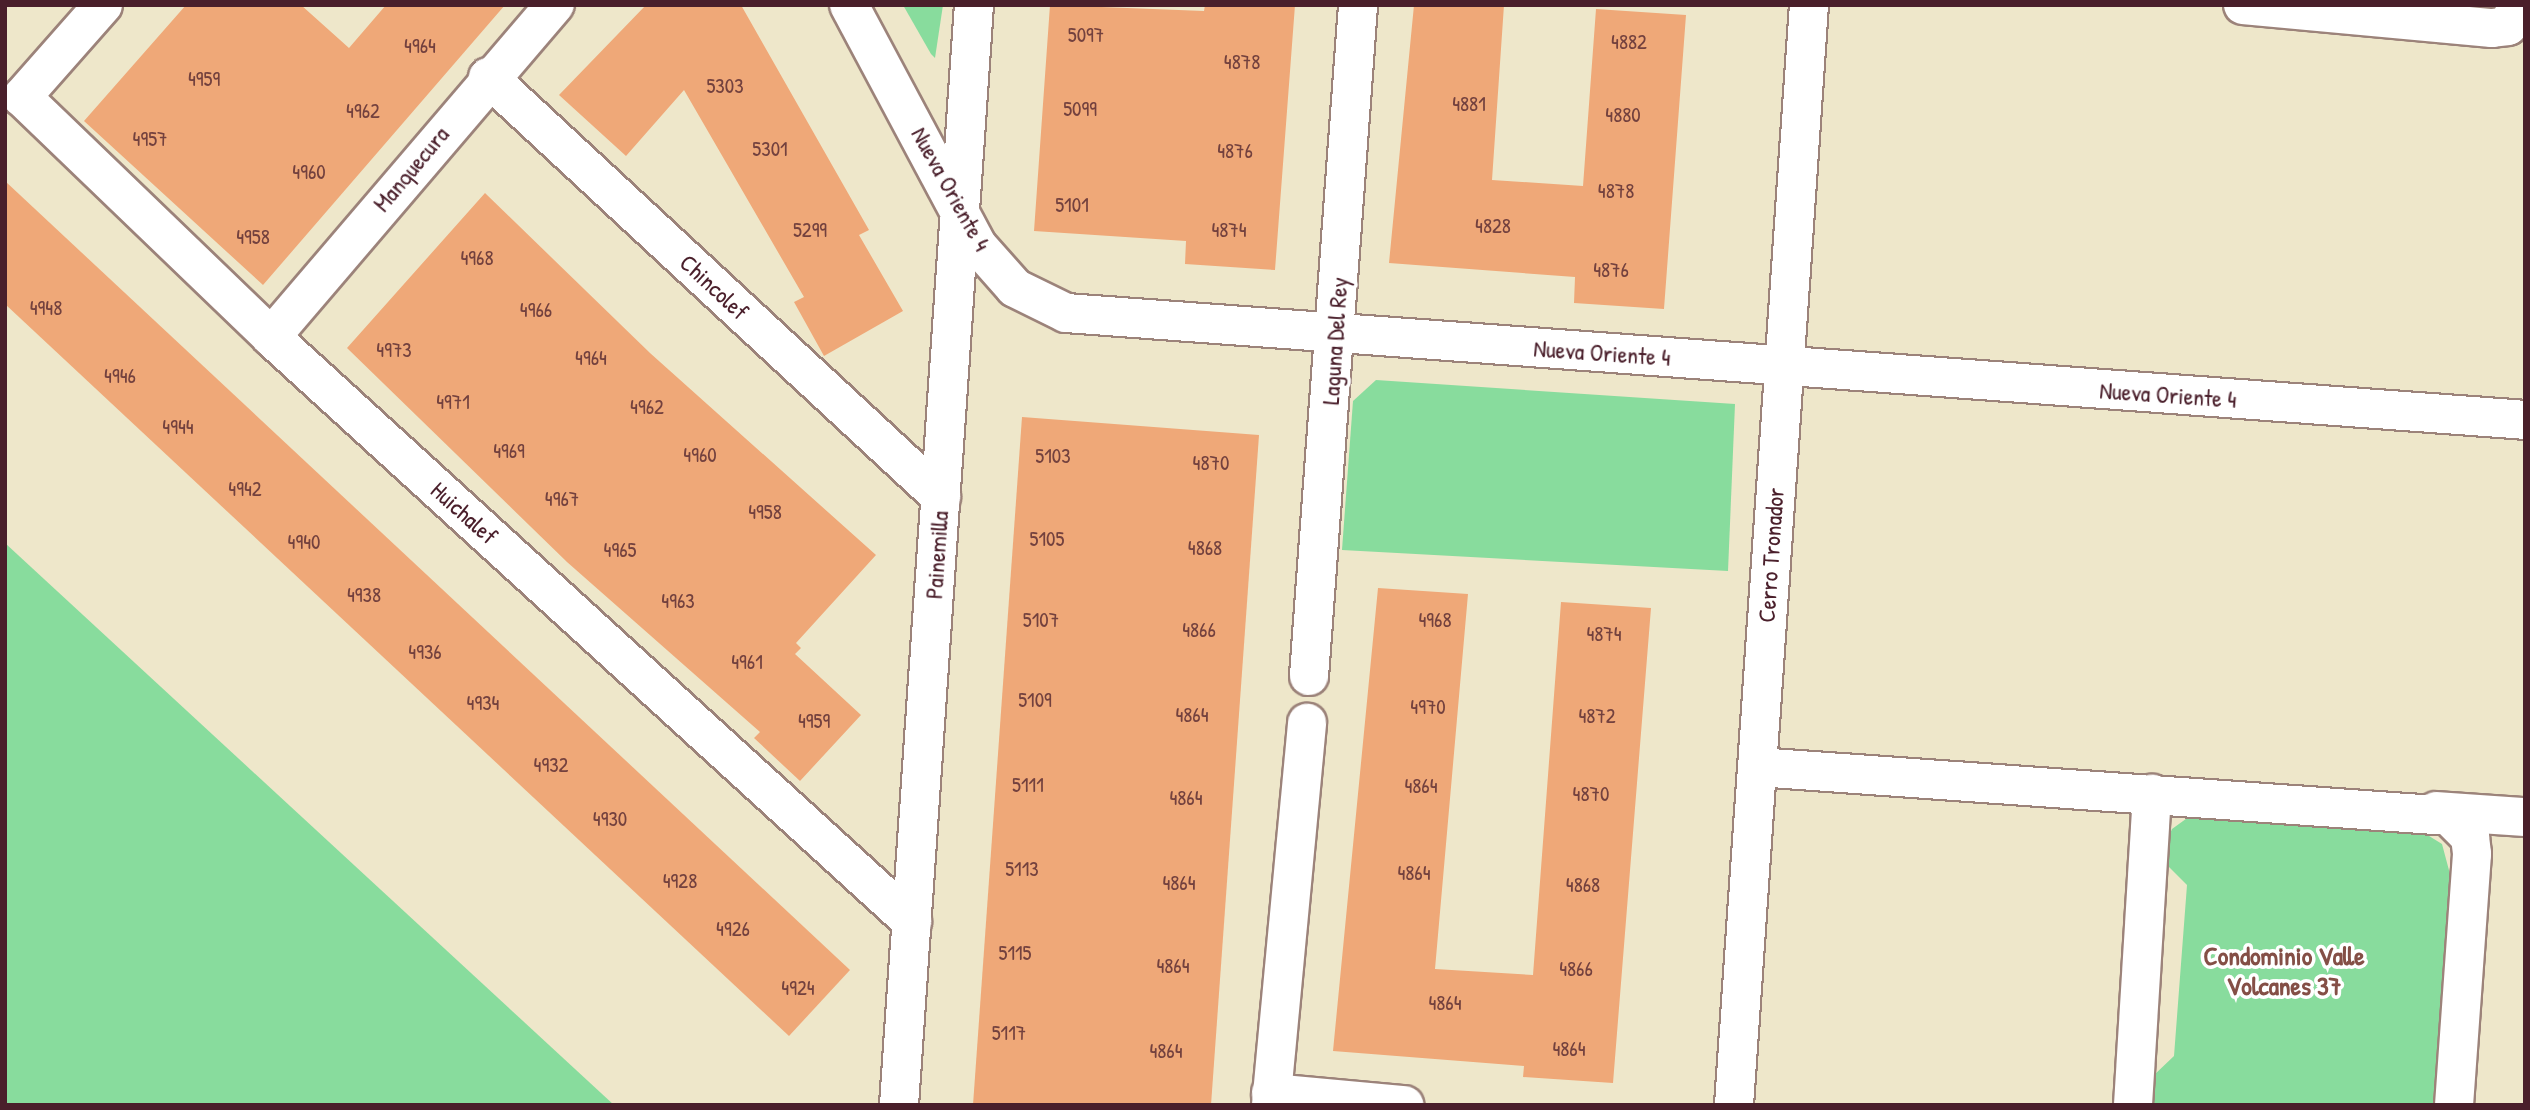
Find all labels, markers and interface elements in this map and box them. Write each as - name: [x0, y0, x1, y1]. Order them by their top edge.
- house number: 5097: [1068, 22, 1104, 48]
- house number: 4882: [1611, 29, 1647, 55]
- house number: 4964: [404, 33, 436, 59]
- house number: 4878: [1224, 49, 1260, 75]
- house number: 4959: [188, 66, 220, 92]
- house number: 5303: [706, 73, 744, 99]
- house number: 4881: [1452, 91, 1486, 117]
- house number: 5099: [1063, 96, 1097, 122]
- house number: 4962: [346, 98, 380, 124]
- house number: 4880: [1605, 102, 1641, 128]
- street label: Manquecura: [367, 121, 455, 217]
- street label: Nueva Oriente 4: [905, 122, 997, 256]
- house number: 4957: [133, 126, 167, 152]
- house number: 5301: [752, 136, 788, 162]
- house number: 4876: [1217, 138, 1253, 164]
- house number: 4960: [292, 159, 326, 185]
- house number: 4878: [1598, 178, 1634, 204]
- house number: 5101: [1055, 192, 1089, 218]
- house number: 4828: [1475, 213, 1511, 239]
- house number: 5299: [793, 217, 827, 243]
- house number: 4874: [1211, 217, 1247, 243]
- house number: 4958: [236, 224, 270, 250]
- house number: 4968: [460, 245, 494, 271]
- street label: Chincolef: [674, 248, 754, 326]
- house number: 4876: [1593, 257, 1629, 283]
- street label: Laguna Del Rey: [1316, 276, 1354, 406]
- house number: 4948: [30, 295, 62, 321]
- house number: 4966: [520, 297, 552, 323]
- street label: Nueva Oriente 4: [1533, 334, 1671, 372]
- house number: 4973: [376, 337, 412, 363]
- house number: 4964: [575, 345, 607, 371]
- house number: 4946: [104, 363, 136, 389]
- street label: Nueva Oriente 4: [2099, 376, 2237, 414]
- house number: 4971: [436, 389, 470, 415]
- house number: 4962: [630, 394, 664, 420]
- house number: 4944: [162, 414, 194, 440]
- house number: 4969: [493, 438, 525, 464]
- house number: 4960: [683, 442, 717, 468]
- house number: 5103: [1035, 443, 1071, 469]
- house number: 4870: [1193, 450, 1229, 476]
- house number: 4942: [228, 476, 262, 502]
- street label: Huichalef: [425, 476, 503, 550]
- house number: 4967: [545, 486, 579, 512]
- street label: Cerro Tronador: [1752, 487, 1790, 623]
- house number: 4958: [748, 499, 782, 525]
- street label: Painemilla: [920, 510, 954, 600]
- house number: 5105: [1030, 526, 1064, 552]
- house number: 4940: [288, 529, 320, 555]
- house number: 4868: [1188, 535, 1222, 561]
- house number: 4965: [604, 537, 636, 563]
- house number: 4938: [347, 582, 381, 608]
- house number: 4963: [661, 588, 695, 614]
- house number: 5107: [1023, 607, 1059, 633]
- house number: 4968: [1418, 607, 1452, 633]
- house number: 4866: [1182, 617, 1216, 643]
- house number: 4874: [1586, 621, 1622, 647]
- house number: 4936: [408, 639, 442, 665]
- house number: 4961: [731, 649, 763, 675]
- house number: 5109: [1018, 687, 1052, 713]
- house number: 4934: [467, 690, 499, 716]
- house number: 4970: [1410, 694, 1446, 720]
- house number: 4864: [1175, 702, 1209, 728]
- house number: 4872: [1578, 703, 1616, 729]
- house number: 4959: [798, 708, 830, 734]
- house number: 4932: [534, 752, 568, 778]
- house number: 5111: [1012, 772, 1044, 798]
- house number: 4864: [1404, 773, 1438, 799]
- house number: 4870: [1573, 781, 1609, 807]
- house number: 4864: [1169, 785, 1203, 811]
- house number: 4930: [593, 806, 627, 832]
- house number: 5113: [1005, 856, 1039, 882]
- house number: 4864: [1397, 860, 1431, 886]
- house number: 4928: [663, 868, 697, 894]
- house number: 4864: [1162, 870, 1196, 896]
- house number: 4868: [1566, 872, 1600, 898]
- house number: 4926: [716, 916, 750, 942]
- house number: 5115: [998, 940, 1032, 966]
- district label: Condominio Valle Volcanes 37: [2204, 940, 2364, 1002]
- house number: 4864: [1156, 953, 1190, 979]
- house number: 4866: [1559, 956, 1593, 982]
- house number: 4924: [781, 975, 815, 1001]
- house number: 4864: [1428, 990, 1462, 1016]
- house number: 5117: [992, 1020, 1026, 1046]
- house number: 4864: [1552, 1036, 1586, 1062]
- house number: 4864: [1149, 1038, 1183, 1064]

